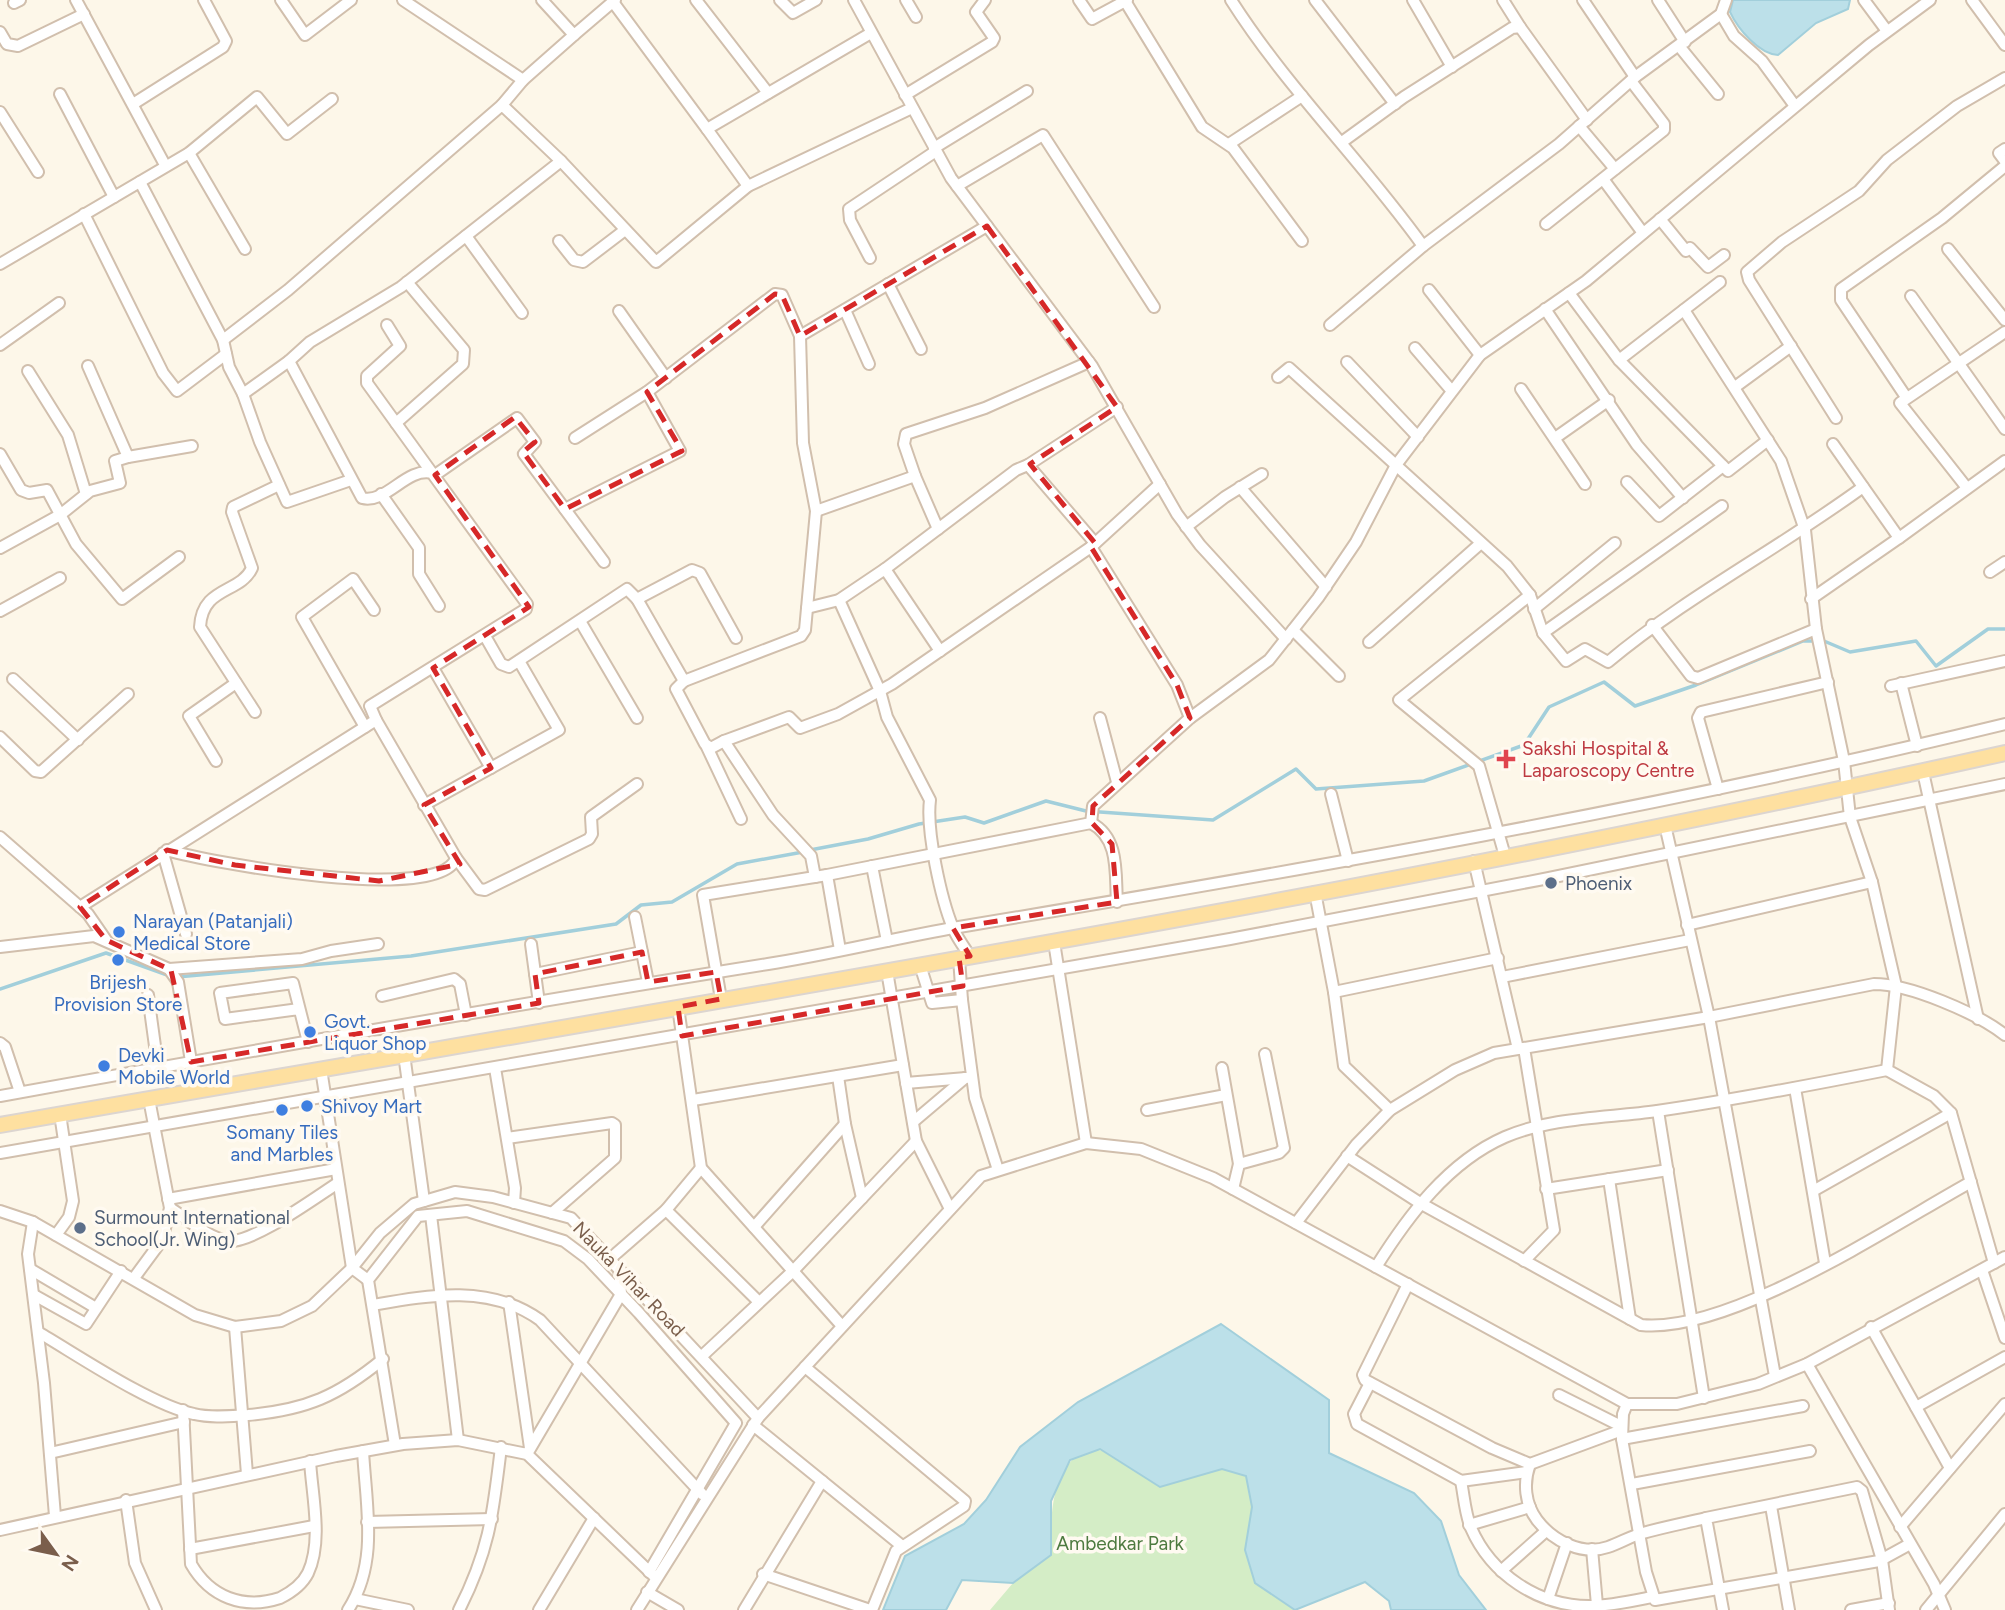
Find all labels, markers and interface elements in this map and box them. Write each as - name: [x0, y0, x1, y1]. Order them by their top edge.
- place label: Sakshi Hospital & Laparoscopy Centre: [1522, 737, 1694, 782]
- marker: Sakshi Hospital & Laparoscopy Centre: [1496, 749, 1516, 769]
- place label: Phoenix: [1565, 872, 1632, 895]
- marker: Phoenix: [1543, 875, 1559, 891]
- place label: Narayan (Patanjali) Medical Store: [133, 910, 293, 955]
- marker: Narayan (Patanjali) Medical Store: [111, 924, 127, 940]
- marker: Brijesh Provision Store: [110, 952, 126, 968]
- place label: Brijesh Provision Store: [54, 971, 182, 1016]
- place label: Govt. Liquor Shop: [324, 1010, 427, 1055]
- marker: Govt. Liquor Shop: [302, 1024, 318, 1040]
- place label: Devki Mobile World: [118, 1044, 230, 1089]
- marker: Devki Mobile World: [96, 1058, 112, 1074]
- place label: Shivoy Mart: [321, 1095, 422, 1118]
- marker: Shivoy Mart: [299, 1098, 315, 1114]
- marker: Somany Tiles and Marbles: [274, 1102, 290, 1118]
- place label: Somany Tiles and Marbles: [226, 1121, 338, 1166]
- place label: Surmount International School(Jr. Wing): [94, 1206, 290, 1251]
- street label: Nauka Vihar Road: [568, 1217, 690, 1341]
- marker: Surmount International School(Jr. Wing): [72, 1220, 88, 1236]
- north arrow: [21, 1519, 91, 1589]
- park label: Ambedkar Park: [1056, 1532, 1185, 1555]
- text: N: [56, 1551, 83, 1575]

